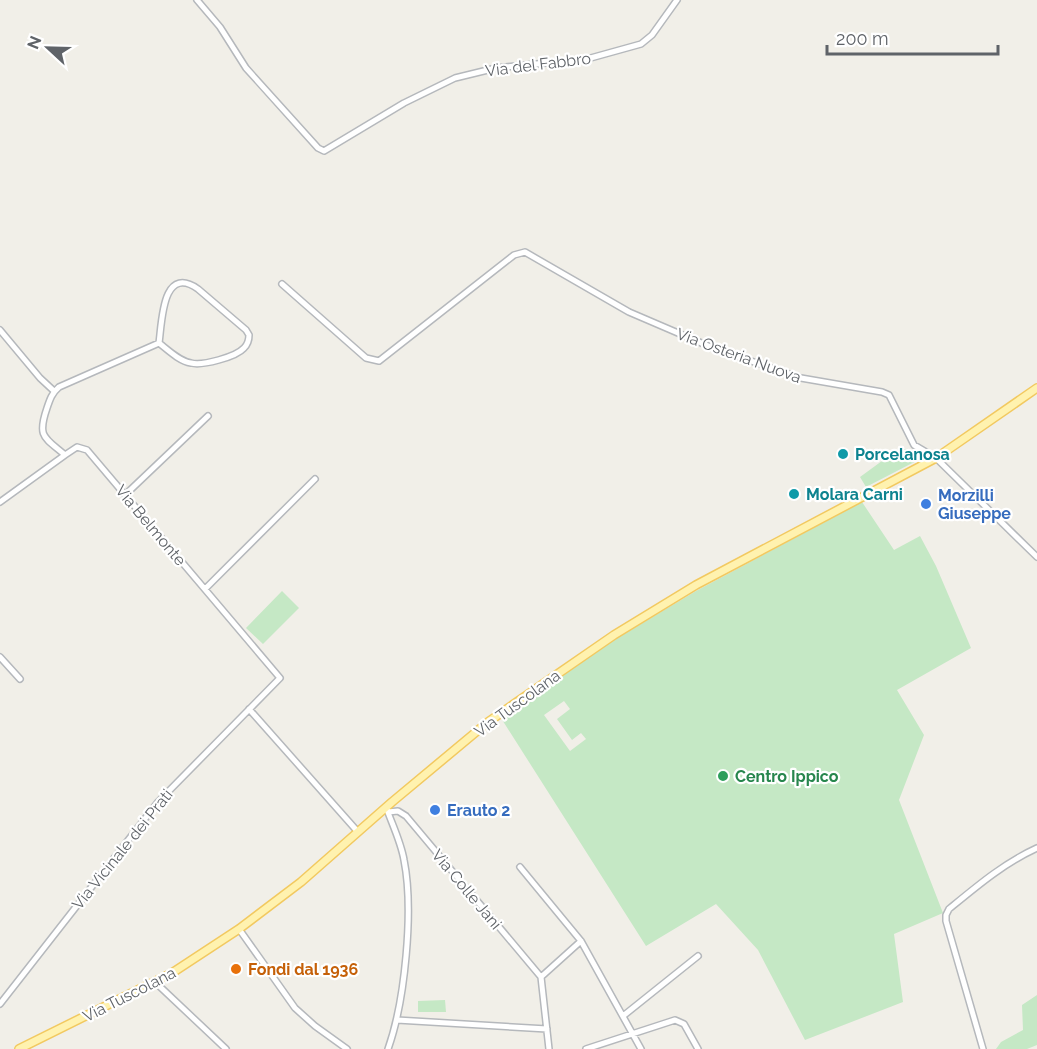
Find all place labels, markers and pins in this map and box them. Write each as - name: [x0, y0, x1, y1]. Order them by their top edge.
- place label: Porcelanosa: [855, 445, 950, 464]
- marker: Porcelanosa: [836, 447, 850, 461]
- place label: Molara Carni: [806, 485, 903, 504]
- place label: Morzilli Giuseppe: [938, 486, 1011, 523]
- marker: Molara Carni: [787, 487, 801, 501]
- marker: Morzilli Giuseppe: [919, 497, 933, 511]
- place label: Centro Ippico: [735, 767, 839, 786]
- marker: Centro Ippico: [716, 769, 730, 783]
- place label: Erauto 2: [447, 801, 510, 820]
- marker: Erauto 2: [428, 803, 442, 817]
- place label: Fondi dal 1936: [248, 960, 359, 979]
- marker: Fondi dal 1936: [229, 962, 243, 976]

